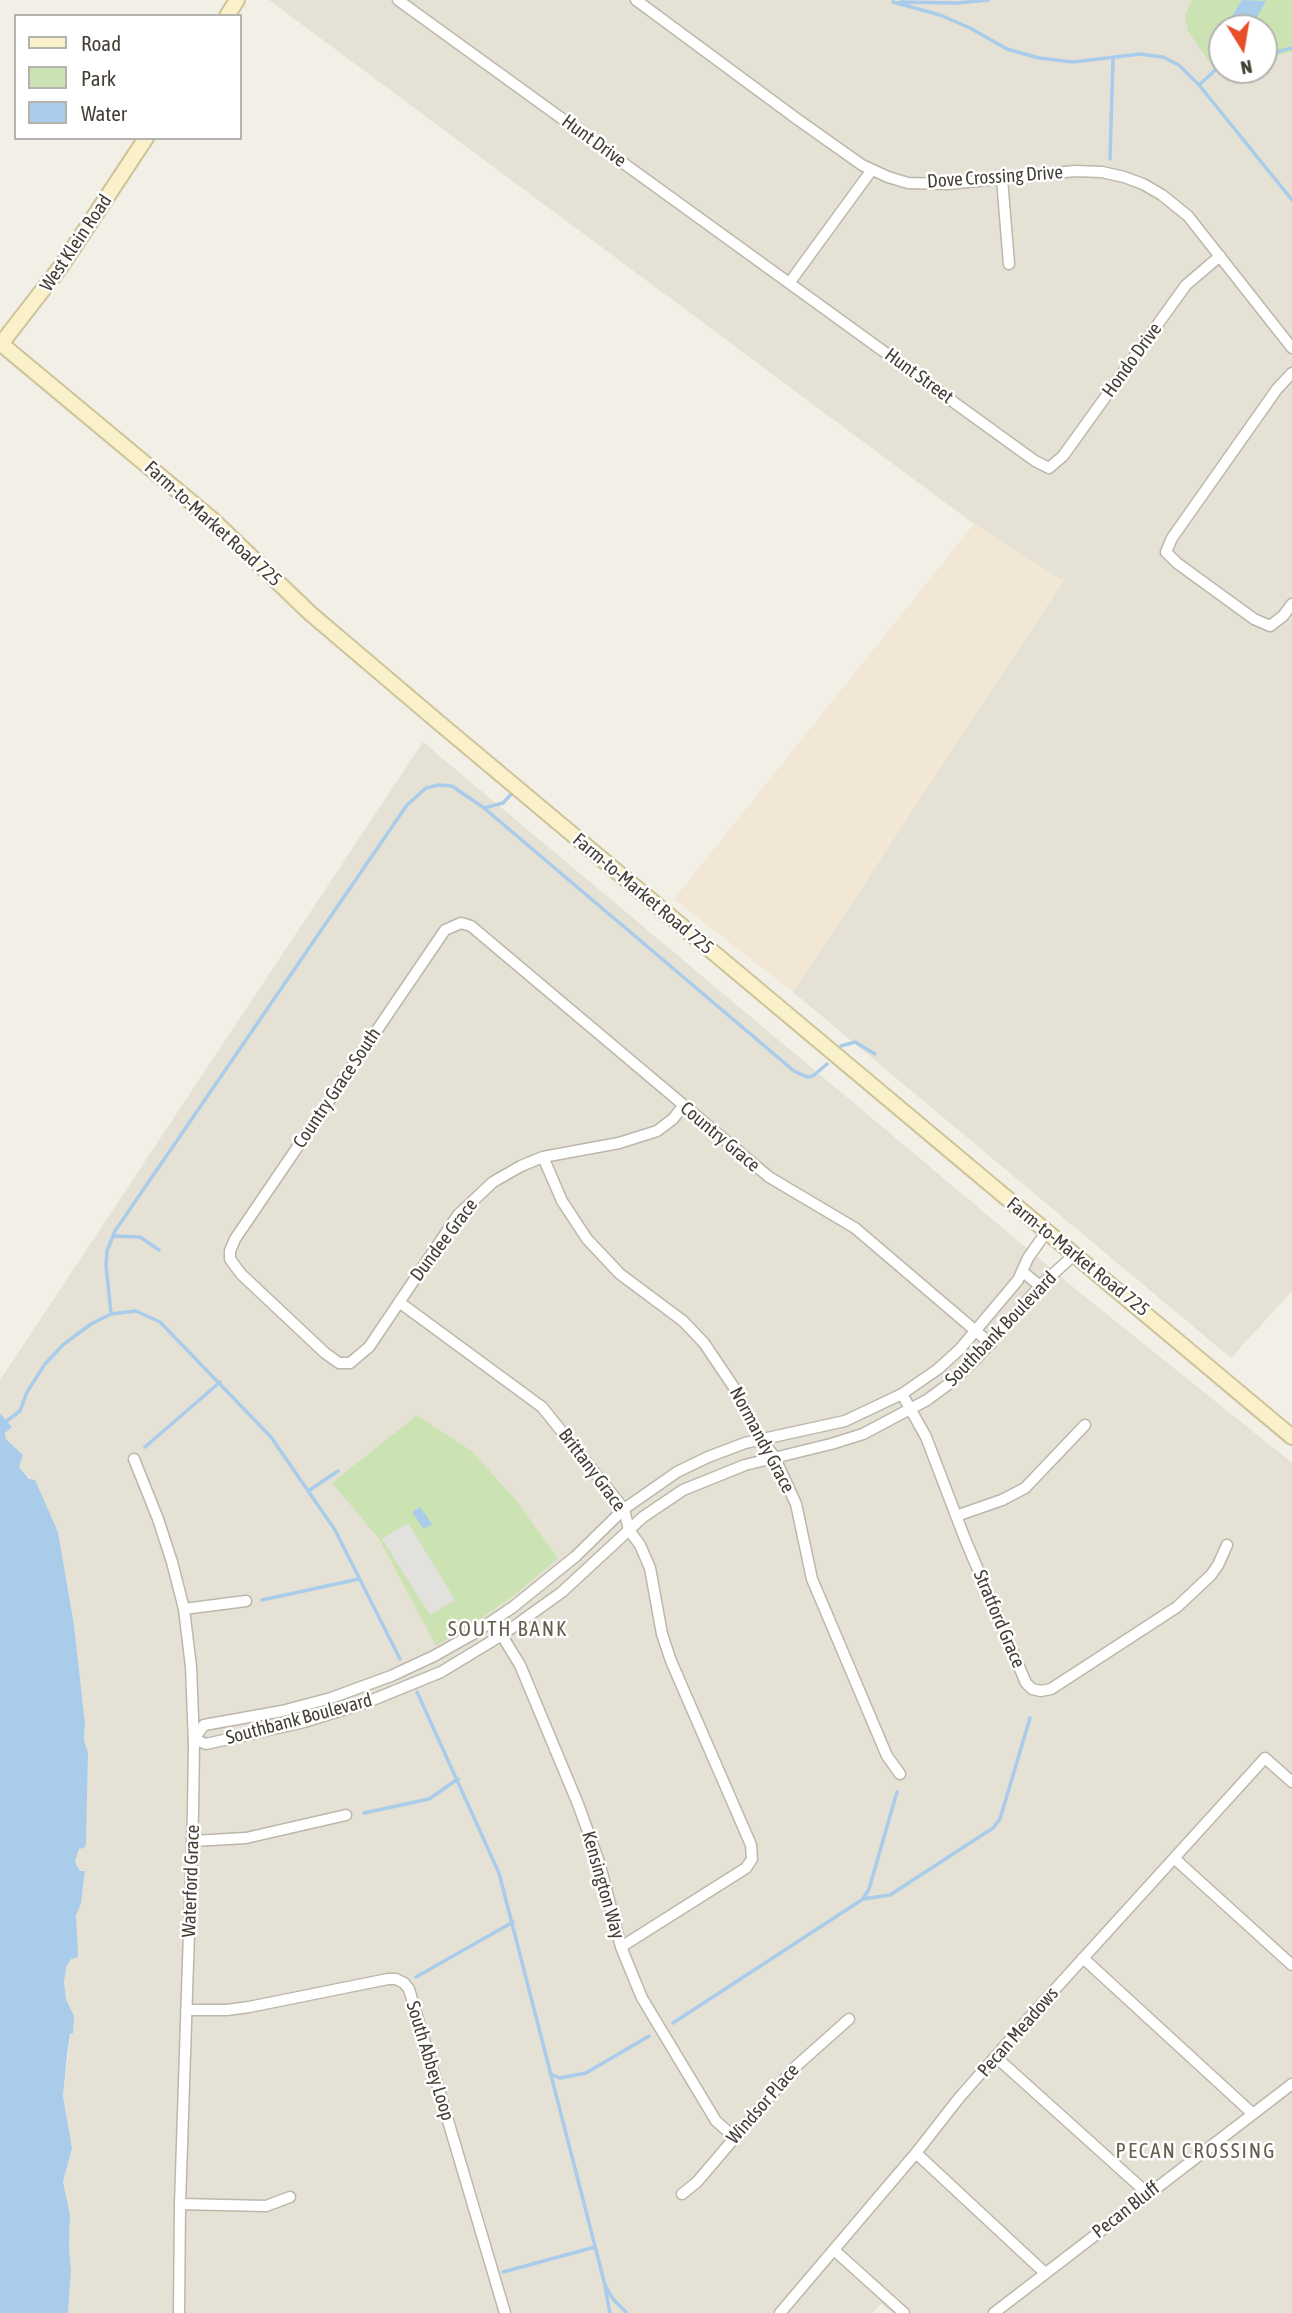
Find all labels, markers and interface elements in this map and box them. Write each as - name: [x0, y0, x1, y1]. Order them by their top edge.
- legend: [14, 14, 242, 140]
- north arrow: [1208, 14, 1278, 84]
- text: Road: [81, 31, 121, 55]
- text: N: [1239, 56, 1254, 80]
- text: Park: [81, 66, 116, 90]
- text: Water: [81, 101, 127, 125]
- street label: Hunt Drive: [557, 110, 631, 172]
- street label: Dove Crossing Drive: [926, 161, 1064, 193]
- street label: West Klein Road: [35, 190, 117, 296]
- street label: Hondo Drive: [1097, 318, 1167, 402]
- street label: Hunt Street: [880, 344, 958, 408]
- street label: Farm-to-Market Road 725: [140, 456, 286, 592]
- street label: Farm-to-Market Road 725: [568, 829, 718, 959]
- street label: Country Grace South: [288, 1023, 386, 1153]
- street label: Country Grace: [675, 1097, 765, 1177]
- street label: Farm-to-Market Road 725: [1002, 1193, 1154, 1321]
- street label: Dundee Grace: [406, 1194, 482, 1286]
- street label: Southbank Boulevard: [941, 1267, 1061, 1391]
- street label: Normandy Grace: [725, 1383, 799, 1497]
- street label: Brittany Grace: [553, 1424, 631, 1516]
- street label: Stratford Grace: [968, 1567, 1030, 1671]
- district label: SOUTH BANK: [449, 1616, 567, 1642]
- street label: Southbank Boulevard: [223, 1689, 375, 1749]
- street label: Waterford Grace: [178, 1824, 204, 1938]
- street label: Kensington Way: [577, 1828, 629, 1942]
- street label: Pecan Meadows: [973, 1983, 1063, 2081]
- street label: South Abbey Loop: [401, 1998, 459, 2124]
- street label: Windsor Place: [722, 2059, 804, 2149]
- district label: PECAN CROSSING: [1117, 2138, 1275, 2164]
- street label: Pecan Bluff: [1088, 2177, 1164, 2243]

